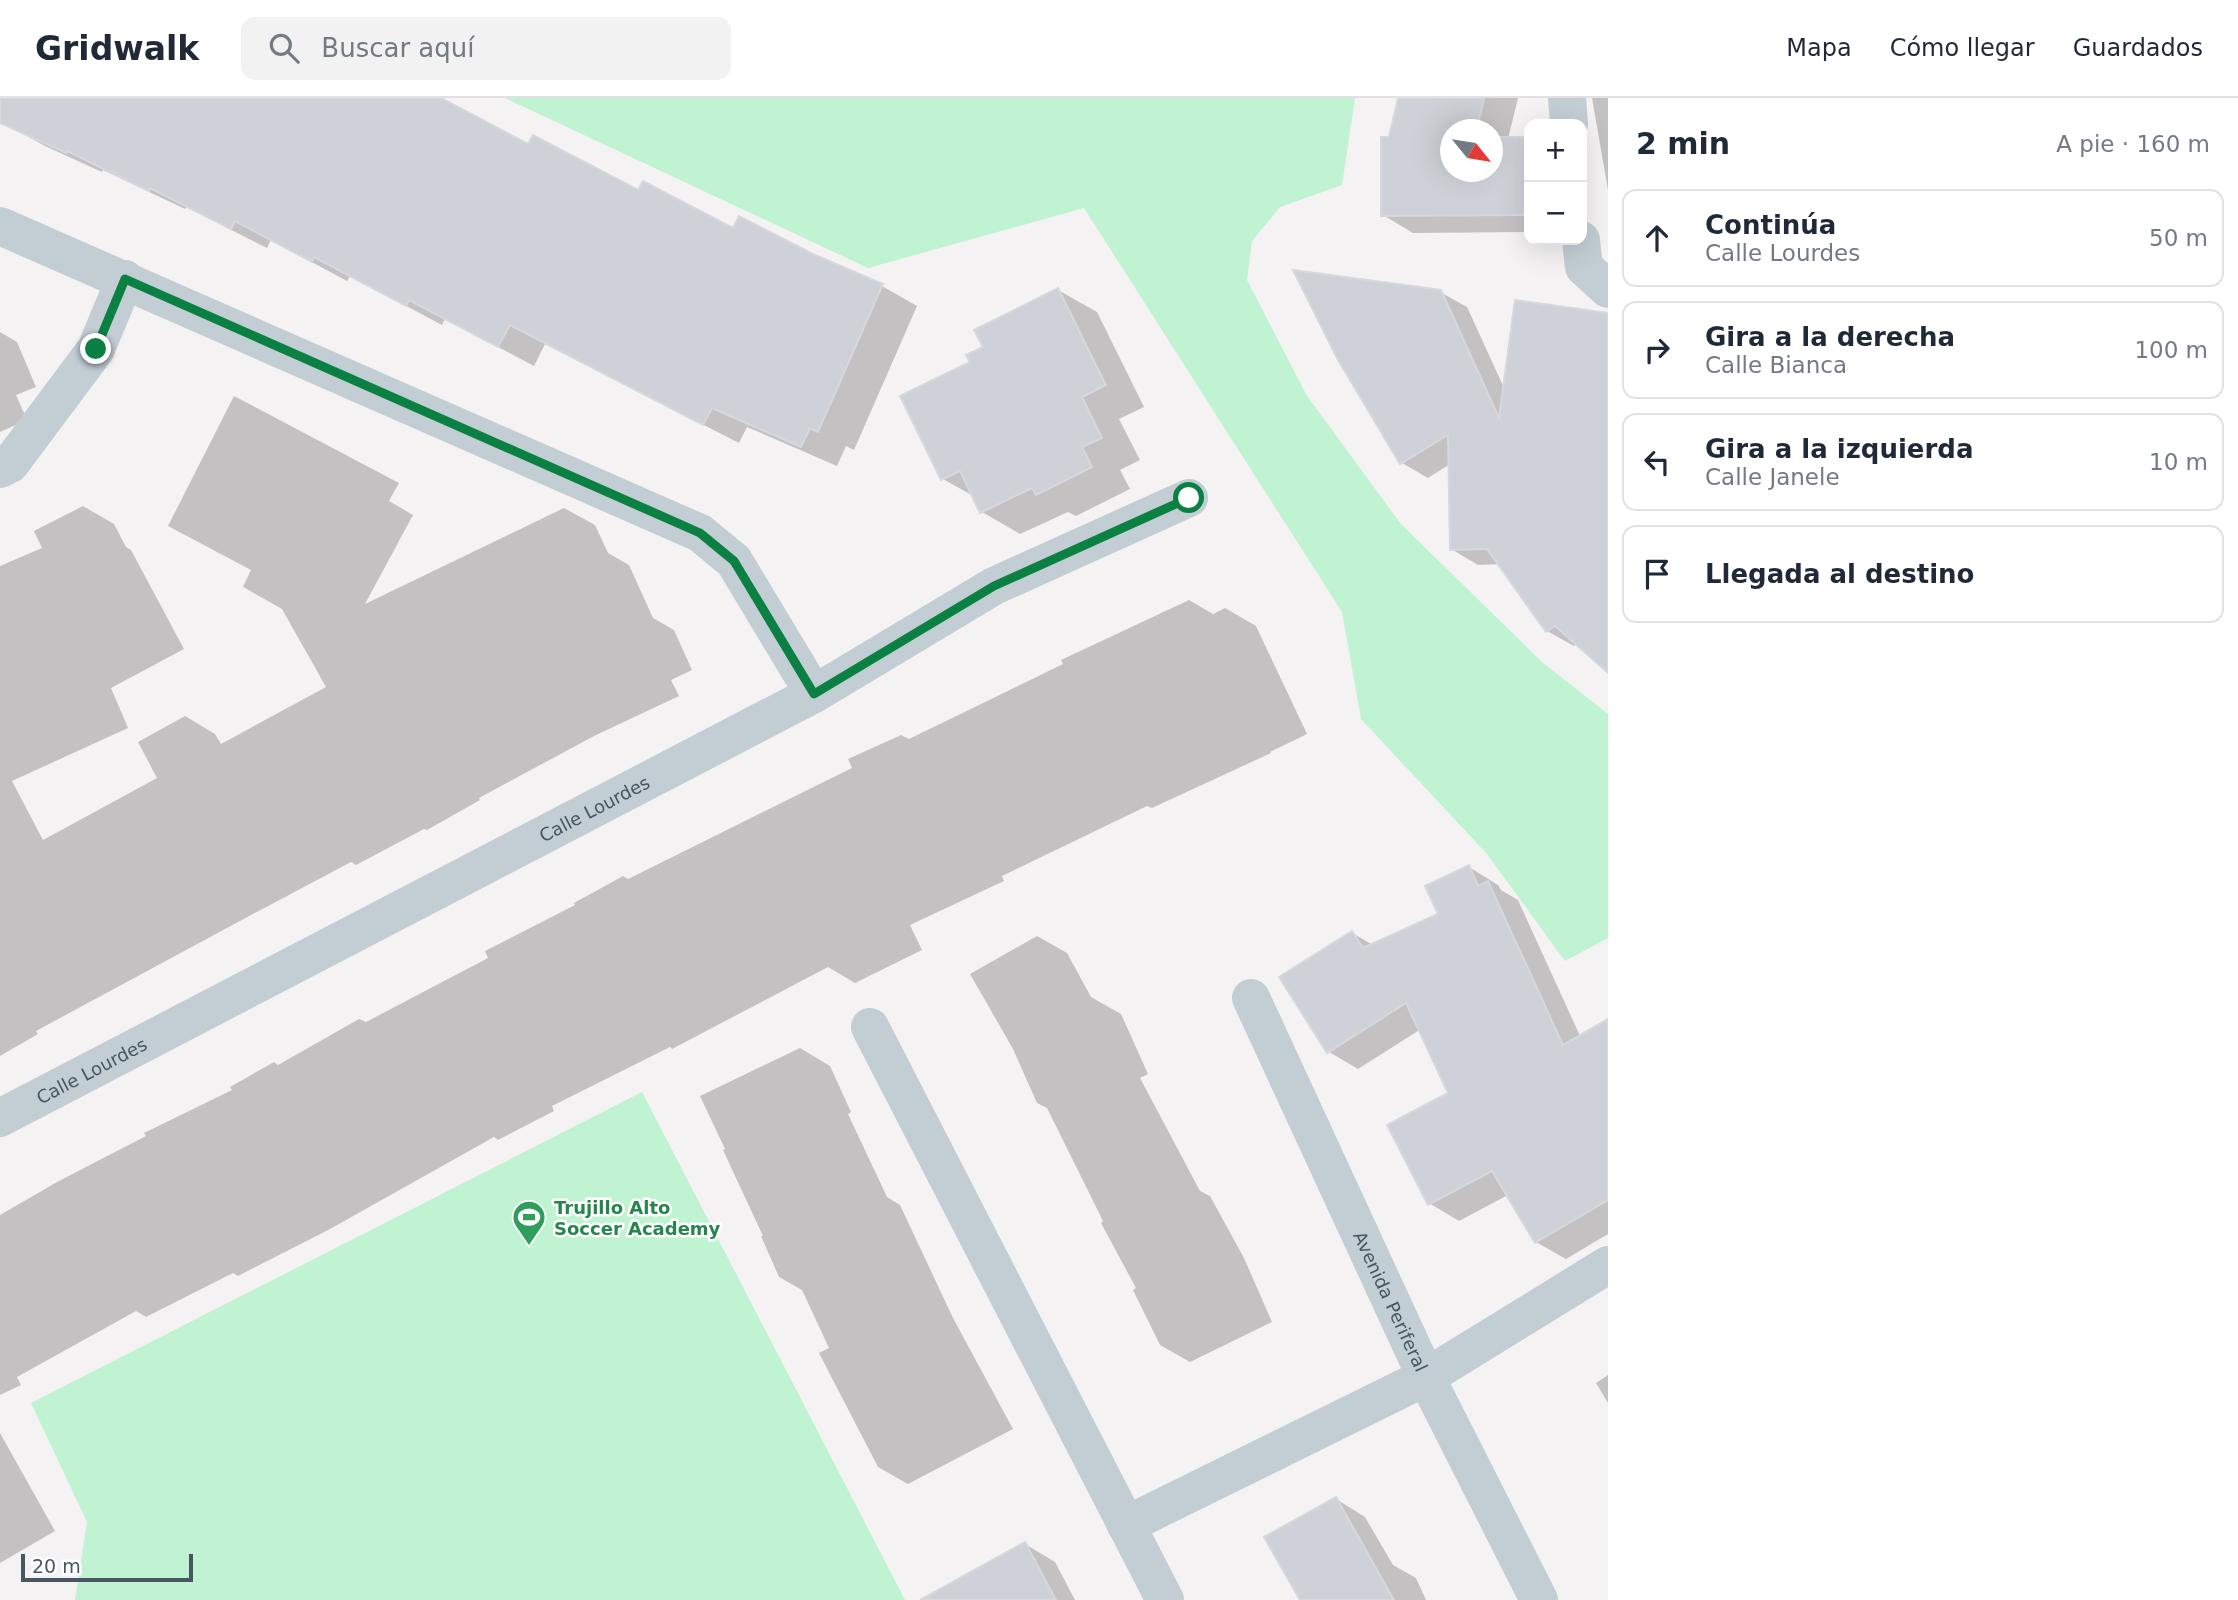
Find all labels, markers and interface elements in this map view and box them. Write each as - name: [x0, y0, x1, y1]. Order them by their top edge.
- search box: [241, 17, 731, 80]
- text: Gridwalk: [35, 29, 199, 68]
- icon: search: [265, 29, 303, 67]
- text: Buscar aquí: [321, 33, 475, 63]
- text: Mapa: [1786, 34, 1852, 62]
- text: Cómo llegar: [1890, 34, 2035, 62]
- text: Guardados: [2073, 34, 2203, 62]
- north arrow: [1440, 119, 1503, 182]
- map controls: [1524, 119, 1587, 245]
- button: +: [1524, 119, 1587, 182]
- text: 2 min: [1636, 126, 1730, 161]
- text: A pie · 160 m: [2056, 131, 2210, 157]
- button: −: [1524, 182, 1587, 245]
- text: Continúa: [1705, 210, 1836, 240]
- icon: ahead: [1638, 219, 1676, 257]
- text: 50 m: [2149, 225, 2208, 251]
- text: Calle Lourdes: [1705, 240, 1860, 266]
- text: Gira a la derecha: [1705, 322, 1955, 352]
- icon: right: [1638, 331, 1676, 369]
- route end: [80, 333, 111, 364]
- text: 100 m: [2134, 337, 2208, 363]
- text: Calle Bianca: [1705, 352, 1847, 378]
- text: Gira a la izquierda: [1705, 434, 1973, 464]
- icon: left: [1638, 443, 1676, 481]
- text: 10 m: [2149, 449, 2208, 475]
- text: Calle Janele: [1705, 464, 1840, 490]
- route start: [1173, 482, 1204, 513]
- icon: arrive: [1638, 555, 1676, 593]
- text: Llegada al destino: [1705, 559, 1974, 589]
- street label: Calle Lourdes: [535, 771, 653, 846]
- street label: Calle Lourdes: [33, 1033, 150, 1108]
- place label: Trujillo Alto Soccer Academy: [554, 1197, 721, 1239]
- sports icon: Trujillo Alto Soccer Academy: [510, 1198, 548, 1247]
- street label: Avenida Periferal: [1350, 1228, 1432, 1375]
- scale bar: [21, 1551, 192, 1583]
- text: 20 m: [32, 1555, 81, 1577]

